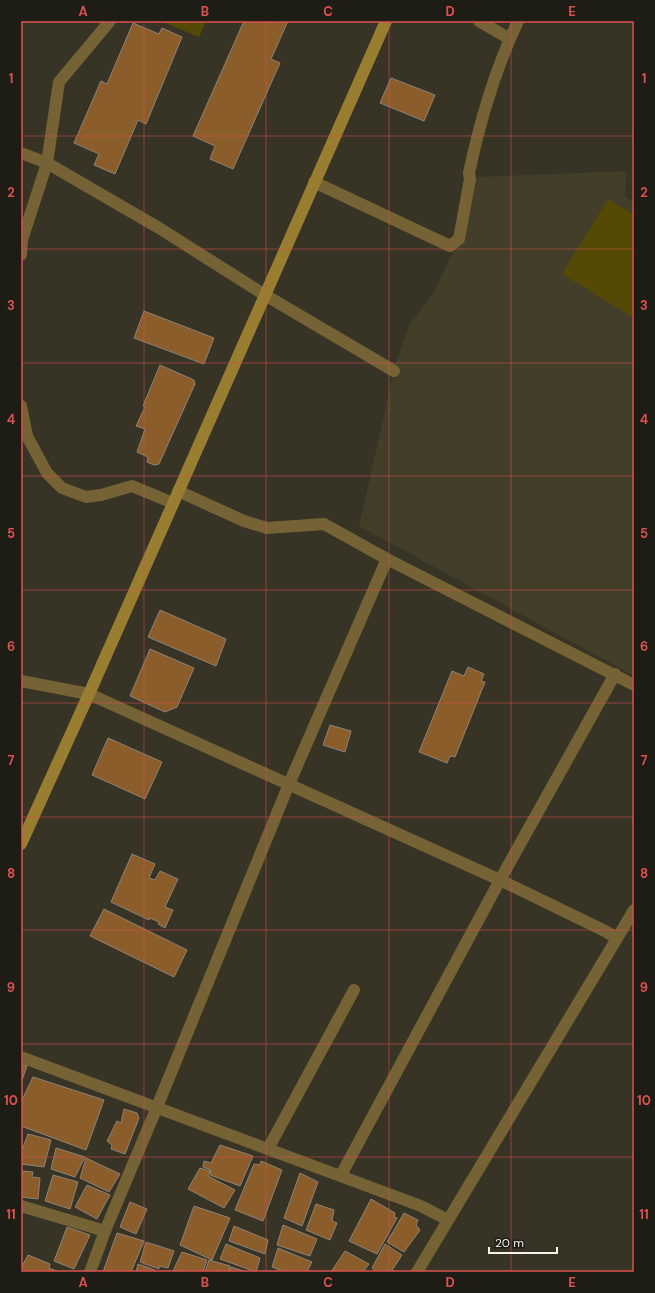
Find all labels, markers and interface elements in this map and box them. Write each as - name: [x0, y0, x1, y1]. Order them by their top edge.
- text: A: [78, 3, 88, 20]
- text: B: [201, 3, 209, 20]
- text: C: [323, 3, 333, 20]
- text: D: [445, 3, 455, 20]
- text: E: [568, 3, 576, 20]
- text: 1: [9, 70, 13, 87]
- text: 1: [642, 70, 646, 87]
- text: 2: [7, 184, 15, 201]
- text: 2: [640, 184, 648, 201]
- text: 3: [7, 297, 15, 314]
- text: 3: [640, 297, 648, 314]
- text: 4: [7, 411, 15, 428]
- text: 4: [640, 411, 648, 428]
- text: 5: [7, 525, 15, 542]
- text: 5: [640, 525, 648, 542]
- text: 6: [7, 638, 15, 655]
- text: 6: [640, 638, 648, 655]
- text: 7: [8, 752, 15, 769]
- text: 7: [641, 752, 648, 769]
- text: 8: [7, 865, 15, 882]
- text: 8: [640, 865, 648, 882]
- text: 9: [7, 979, 15, 996]
- text: 9: [640, 979, 648, 996]
- text: 10: [4, 1092, 18, 1109]
- text: 10: [637, 1092, 651, 1109]
- text: 11: [6, 1206, 16, 1223]
- text: 11: [639, 1206, 649, 1223]
- scale bar: [489, 1229, 557, 1255]
- text: 20 m: [495, 1235, 524, 1251]
- text: A: [78, 1274, 88, 1291]
- text: B: [201, 1274, 209, 1291]
- text: C: [323, 1274, 333, 1291]
- text: D: [445, 1274, 455, 1291]
- text: E: [568, 1274, 576, 1291]

